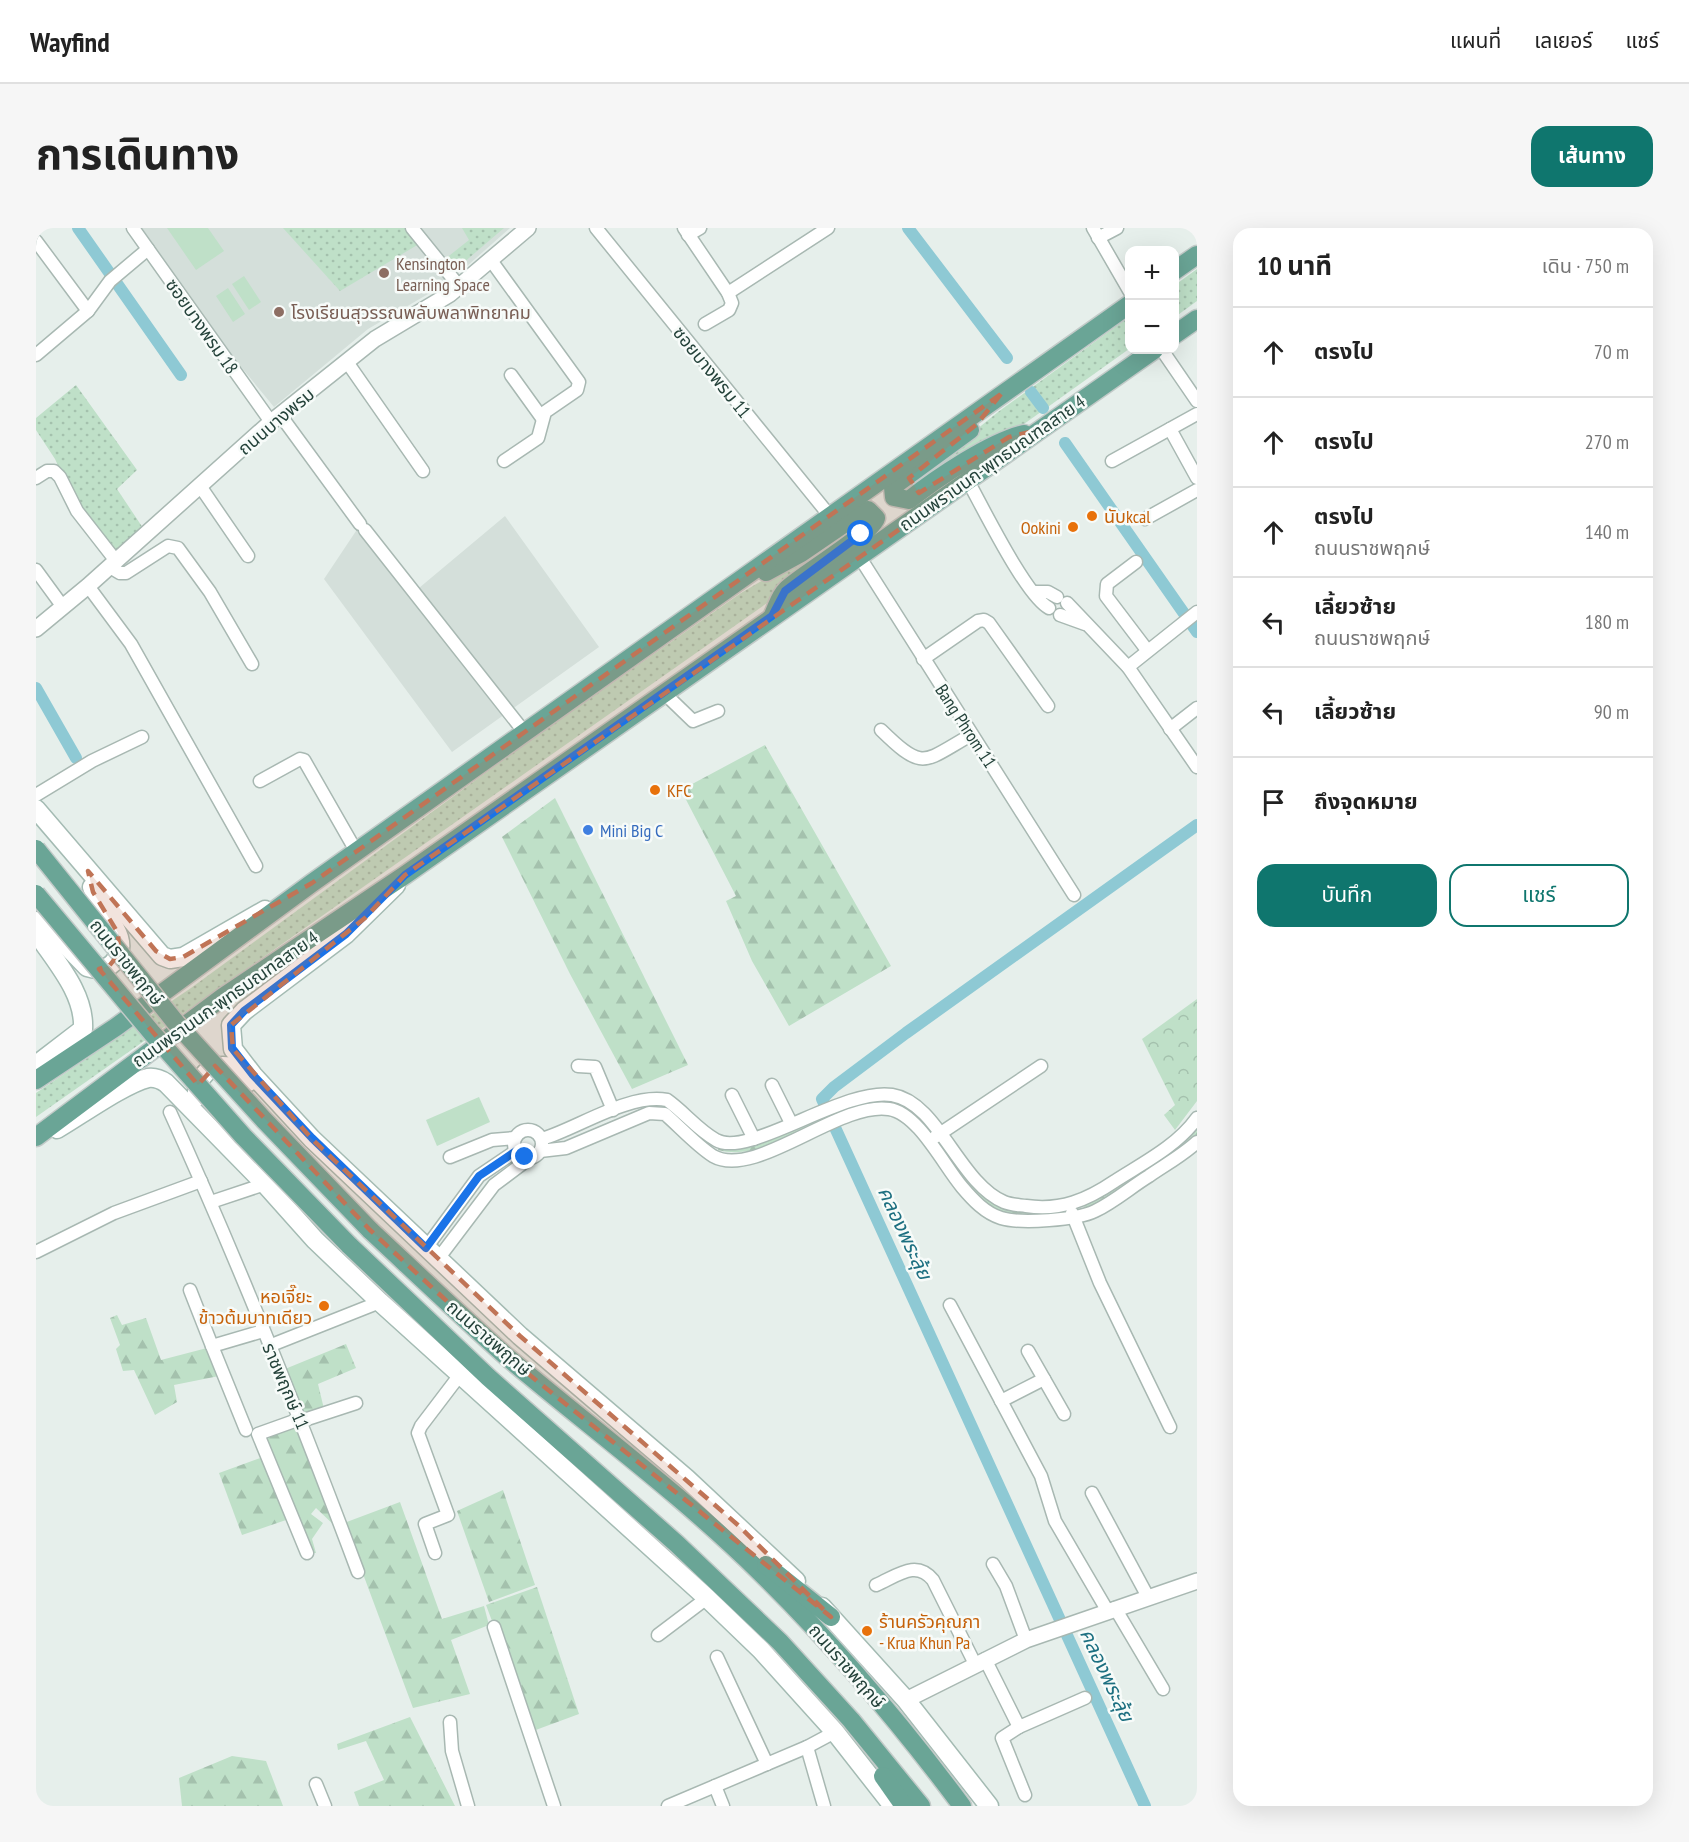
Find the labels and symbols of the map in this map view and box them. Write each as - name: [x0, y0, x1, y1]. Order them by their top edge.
- place label: Kensington Learning Space: [396, 252, 490, 296]
- marker: Kensington Learning Space: [377, 266, 391, 280]
- street label: ซอยบางพรม 18: [161, 274, 243, 378]
- place label: โรงเรียนสุวรรณพลับพลาพิทยาคม: [291, 301, 531, 324]
- marker: โรงเรียนสุวรรณพลับพลาพิทยาคม: [272, 305, 286, 319]
- street label: ซอยบางพรม 11: [668, 322, 756, 422]
- street label: ถนนบางพรม: [233, 382, 319, 460]
- street label: ถนนพรานนก-พุทธมณฑลสาย 4: [894, 390, 1090, 536]
- place label: นับkcal: [1104, 505, 1151, 528]
- marker: นับkcal: [1085, 509, 1099, 523]
- place label: Ookini: [1021, 516, 1061, 539]
- route start: [847, 520, 873, 546]
- marker: Ookini: [1066, 520, 1080, 534]
- street label: Bang Phrom 11: [930, 680, 1002, 772]
- place label: KFC: [667, 779, 692, 802]
- marker: KFC: [648, 783, 662, 797]
- place label: Mini Big C: [600, 819, 663, 842]
- marker: Mini Big C: [581, 823, 595, 837]
- street label: ถนนราชพฤกษ์: [85, 914, 169, 1010]
- street label: ถนนพรานนก-พุทธมณฑลสาย 4: [127, 926, 323, 1072]
- route end: [511, 1143, 537, 1169]
- water label: คลองพระลุ้ย: [872, 1182, 939, 1286]
- place label: หอเจี๊ยะ ข้าวต้มบาทเดียว: [199, 1284, 312, 1329]
- street label: ถนนราชพฤกษ์: [442, 1295, 536, 1381]
- marker: หอเจี๊ยะ ข้าวต้มบาทเดียว: [317, 1299, 331, 1313]
- street label: ราชพฤกษ์ 11: [258, 1339, 314, 1433]
- place label: ร้านครัวคุณภา - Krua Khun Pa: [879, 1610, 980, 1654]
- street label: ถนนราชพฤกษ์: [804, 1619, 890, 1713]
- marker: ร้านครัวคุณภา - Krua Khun Pa: [860, 1624, 874, 1638]
- water label: คลองพระลุ้ย: [1074, 1624, 1141, 1728]

